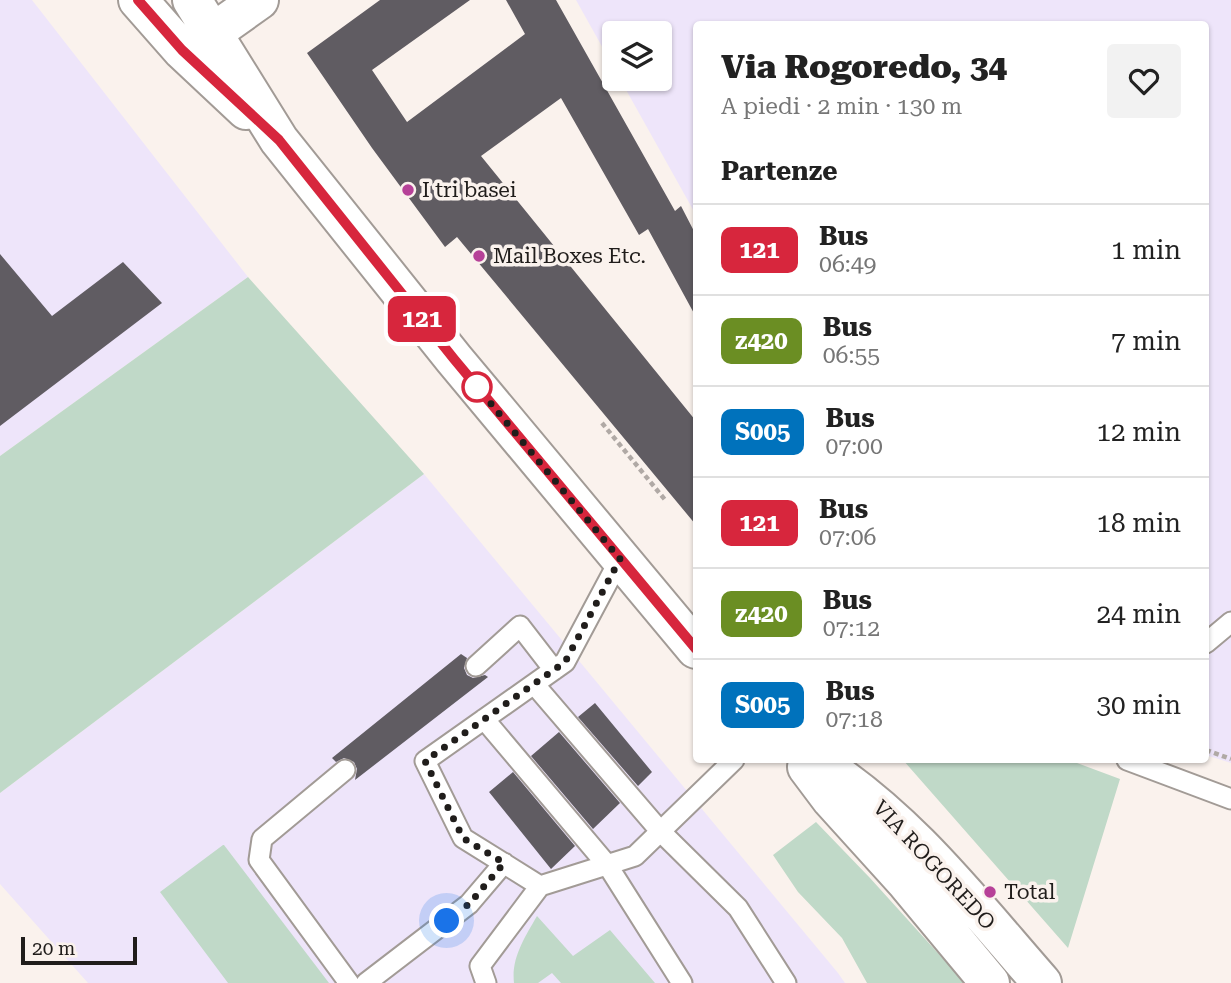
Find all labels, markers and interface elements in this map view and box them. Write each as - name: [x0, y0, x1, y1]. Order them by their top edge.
- map controls: [602, 21, 672, 91]
- button: layers: [602, 21, 672, 91]
- button: heart: [1107, 44, 1181, 118]
- text: Via Rogoredo, 34: [721, 47, 1007, 86]
- text: A piedi · 2 min · 130 m: [721, 93, 962, 120]
- text: Partenze: [721, 156, 837, 186]
- place label: I tri basei: [422, 178, 517, 202]
- marker: I tri basei: [400, 182, 416, 198]
- text: Bus: [819, 221, 868, 251]
- text: 1 min: [1111, 235, 1181, 265]
- text: 121: [739, 236, 780, 264]
- place label: Mail Boxes Etc.: [493, 244, 646, 268]
- marker: Mail Boxes Etc.: [471, 248, 487, 264]
- text: 06:49: [819, 251, 876, 278]
- line badge: 121: [382, 296, 462, 342]
- text: 121: [402, 305, 442, 333]
- text: Bus: [823, 312, 872, 342]
- text: 7 min: [1111, 326, 1181, 356]
- text: z420: [735, 327, 788, 355]
- text: 06:55: [823, 342, 880, 369]
- unlabelled marker: [462, 372, 492, 402]
- text: Bus: [825, 403, 875, 433]
- text: 12 min: [1097, 417, 1181, 447]
- text: S005: [735, 418, 790, 446]
- text: 07:00: [825, 433, 883, 460]
- text: Bus: [819, 494, 868, 524]
- text: 18 min: [1097, 508, 1181, 538]
- text: 121: [739, 509, 780, 537]
- text: 07:06: [819, 524, 876, 551]
- text: Bus: [823, 585, 872, 615]
- text: 24 min: [1097, 599, 1181, 629]
- text: z420: [735, 600, 788, 628]
- text: 07:12: [823, 615, 880, 642]
- text: Bus: [825, 676, 875, 706]
- text: 30 min: [1097, 690, 1181, 720]
- text: S005: [735, 691, 790, 719]
- text: 07:18: [825, 706, 883, 733]
- street label: VIA ROGOREDO: [868, 795, 1000, 935]
- place label: Total: [1004, 880, 1056, 904]
- marker: Total: [982, 884, 998, 900]
- your location: [429, 903, 464, 938]
- scale bar: [21, 934, 136, 966]
- text: 20 m: [32, 937, 75, 960]

